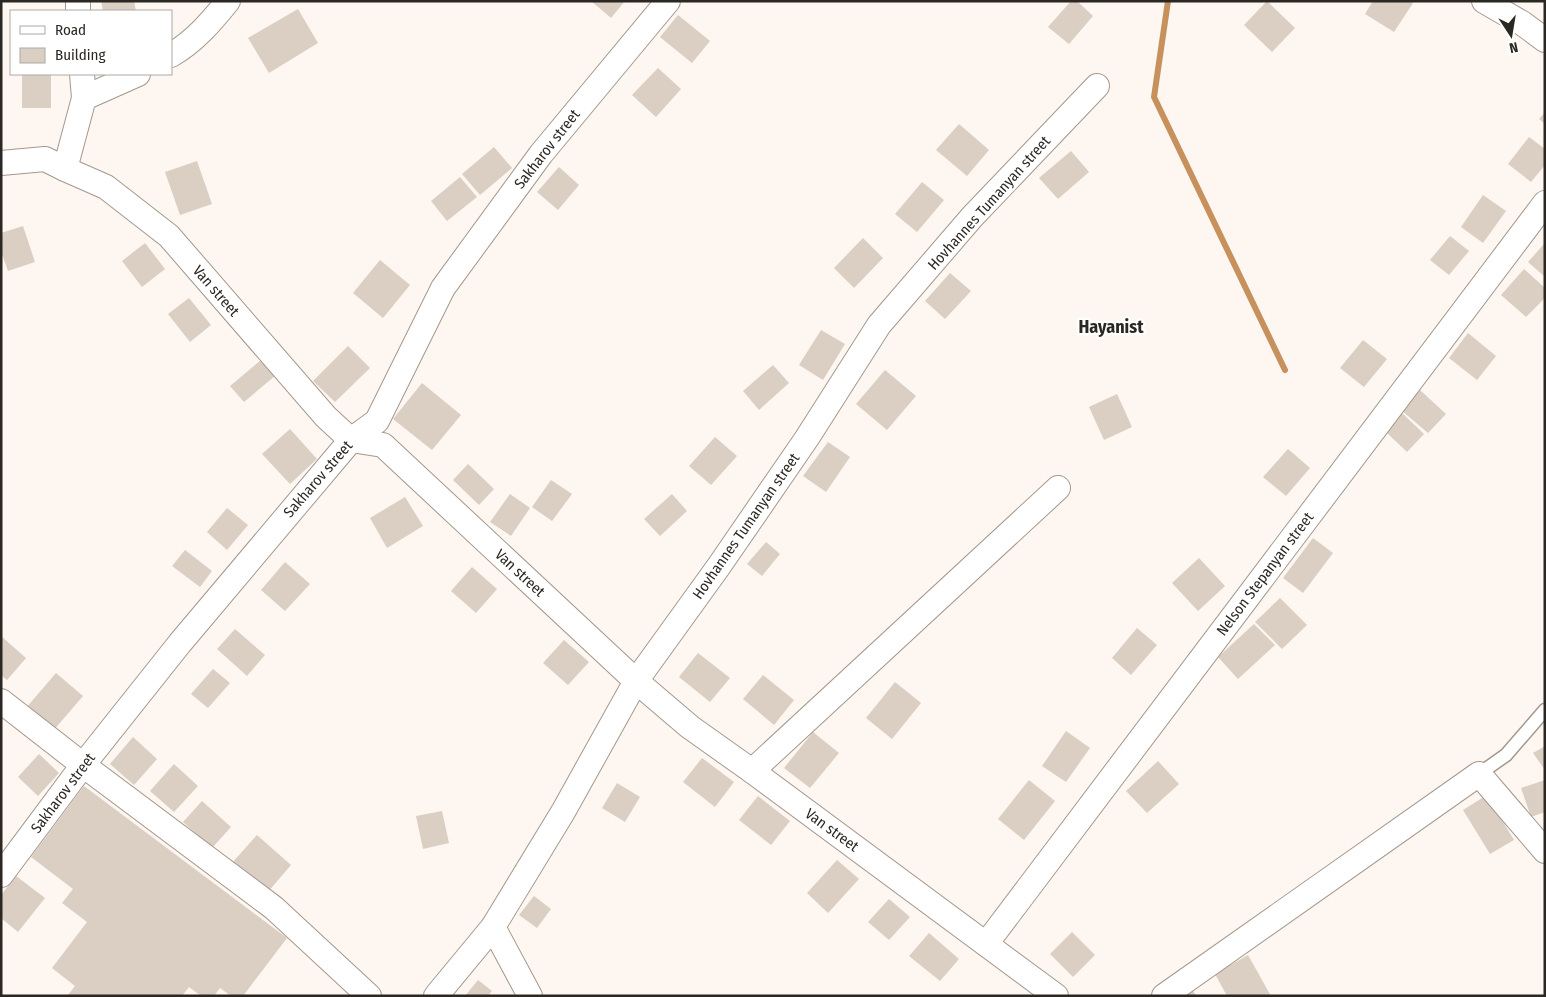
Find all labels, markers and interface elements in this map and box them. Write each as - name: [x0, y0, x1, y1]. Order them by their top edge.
- legend: [10, 10, 172, 75]
- north arrow: [1486, 10, 1536, 60]
- text: Road: [55, 21, 86, 39]
- text: N: [1508, 38, 1519, 56]
- text: Building: [55, 46, 106, 64]
- street label: Sakharov street: [510, 106, 584, 192]
- street label: Hovhannes Tumanyan street: [924, 132, 1054, 274]
- street label: Van street: [189, 262, 243, 320]
- district label: Hayanist: [1079, 316, 1144, 338]
- street label: Sakharov street: [280, 437, 356, 521]
- street label: Hovhannes Tumanyan street: [689, 450, 803, 602]
- street label: Nelson Stepanyan street: [1213, 509, 1317, 639]
- street label: Van street: [491, 545, 549, 601]
- street label: Sakharov street: [27, 749, 99, 837]
- street label: Van street: [802, 805, 862, 855]

